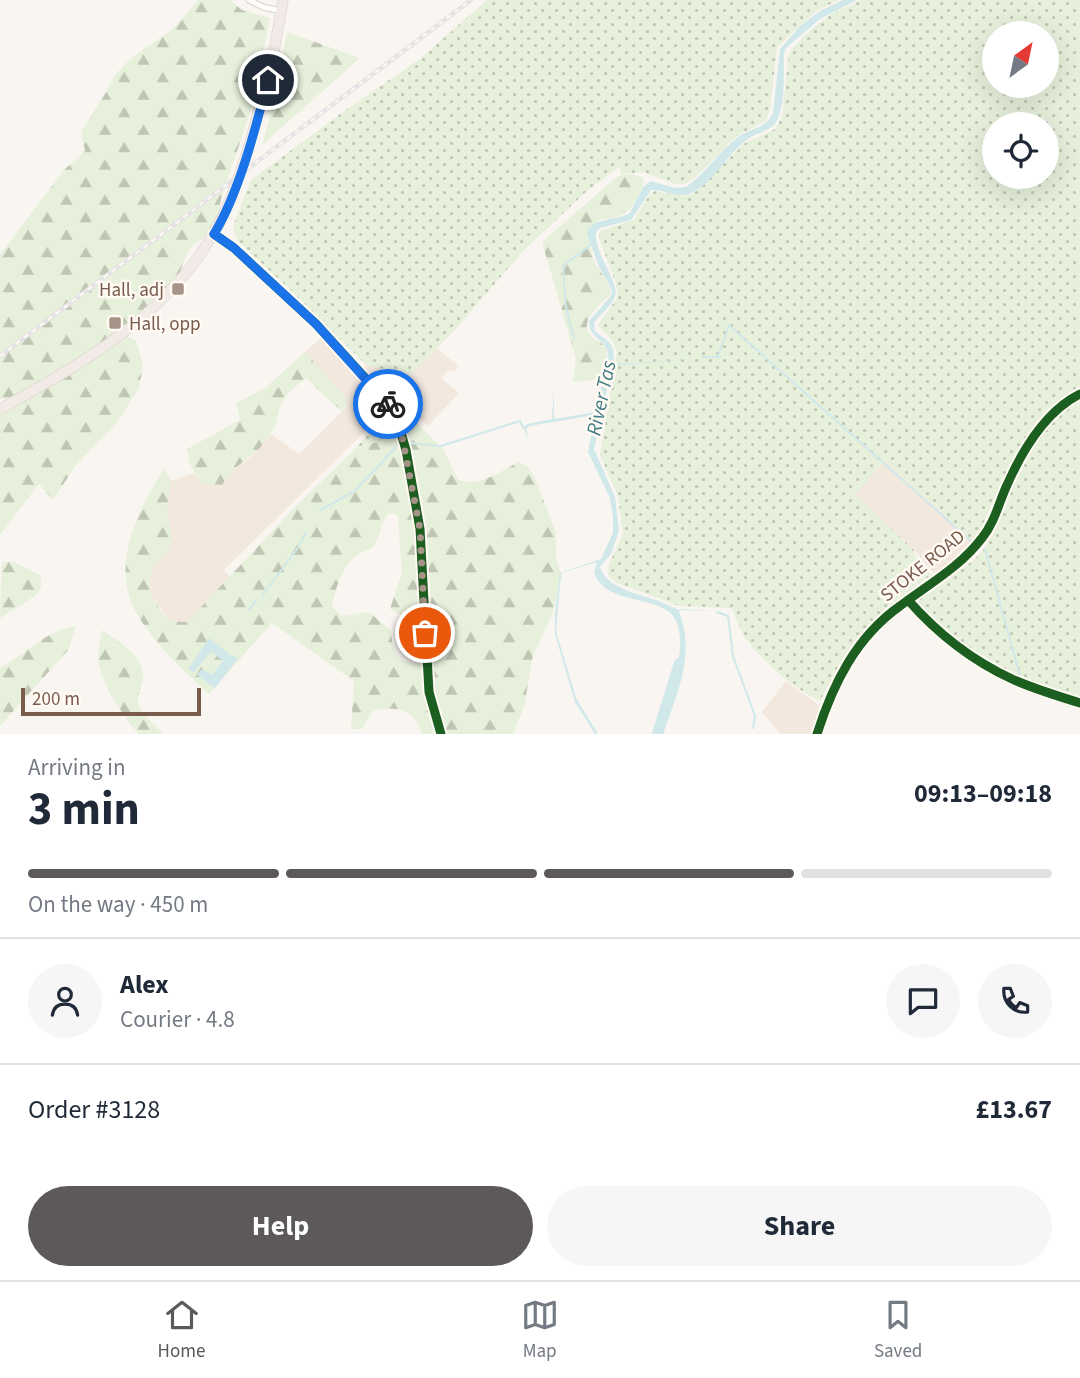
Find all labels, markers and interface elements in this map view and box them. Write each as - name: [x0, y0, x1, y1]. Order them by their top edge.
- north arrow: [982, 21, 1059, 98]
- map controls: [982, 21, 1059, 189]
- pin: [238, 50, 298, 110]
- icon: home: [249, 61, 287, 99]
- button: locate: [982, 112, 1059, 189]
- place label: Hall, adj: [99, 277, 164, 304]
- marker: Hall, adj: [170, 281, 186, 297]
- place label: Hall, opp: [129, 311, 201, 338]
- marker: Hall, opp: [107, 315, 123, 331]
- water label: River Tas: [578, 358, 624, 438]
- courier: [353, 369, 423, 439]
- icon: bike: [369, 385, 407, 423]
- street label: STOKE ROAD: [875, 524, 971, 609]
- pin: [395, 603, 455, 663]
- icon: bag: [406, 614, 444, 652]
- scale bar: [21, 685, 201, 717]
- text: 200 m: [32, 686, 80, 713]
- text: Arriving in: [28, 751, 126, 784]
- text: 09:13–09:18: [914, 775, 1052, 812]
- text: 3 min: [28, 777, 140, 842]
- text: On the way · 450 m: [28, 888, 208, 921]
- button: person: [28, 964, 102, 1038]
- button: chat: [886, 964, 960, 1038]
- button: phone: [978, 964, 1052, 1038]
- text: Alex: [120, 966, 169, 1003]
- text: Courier · 4.8: [120, 1003, 235, 1036]
- text: Order #3128: [28, 1091, 160, 1128]
- text: £13.67: [976, 1091, 1052, 1128]
- button: Help: [28, 1186, 533, 1266]
- button: Share: [547, 1186, 1052, 1266]
- tab: Home: [158, 1296, 205, 1365]
- tab: Map: [521, 1296, 559, 1365]
- tab: Saved: [874, 1296, 922, 1365]

